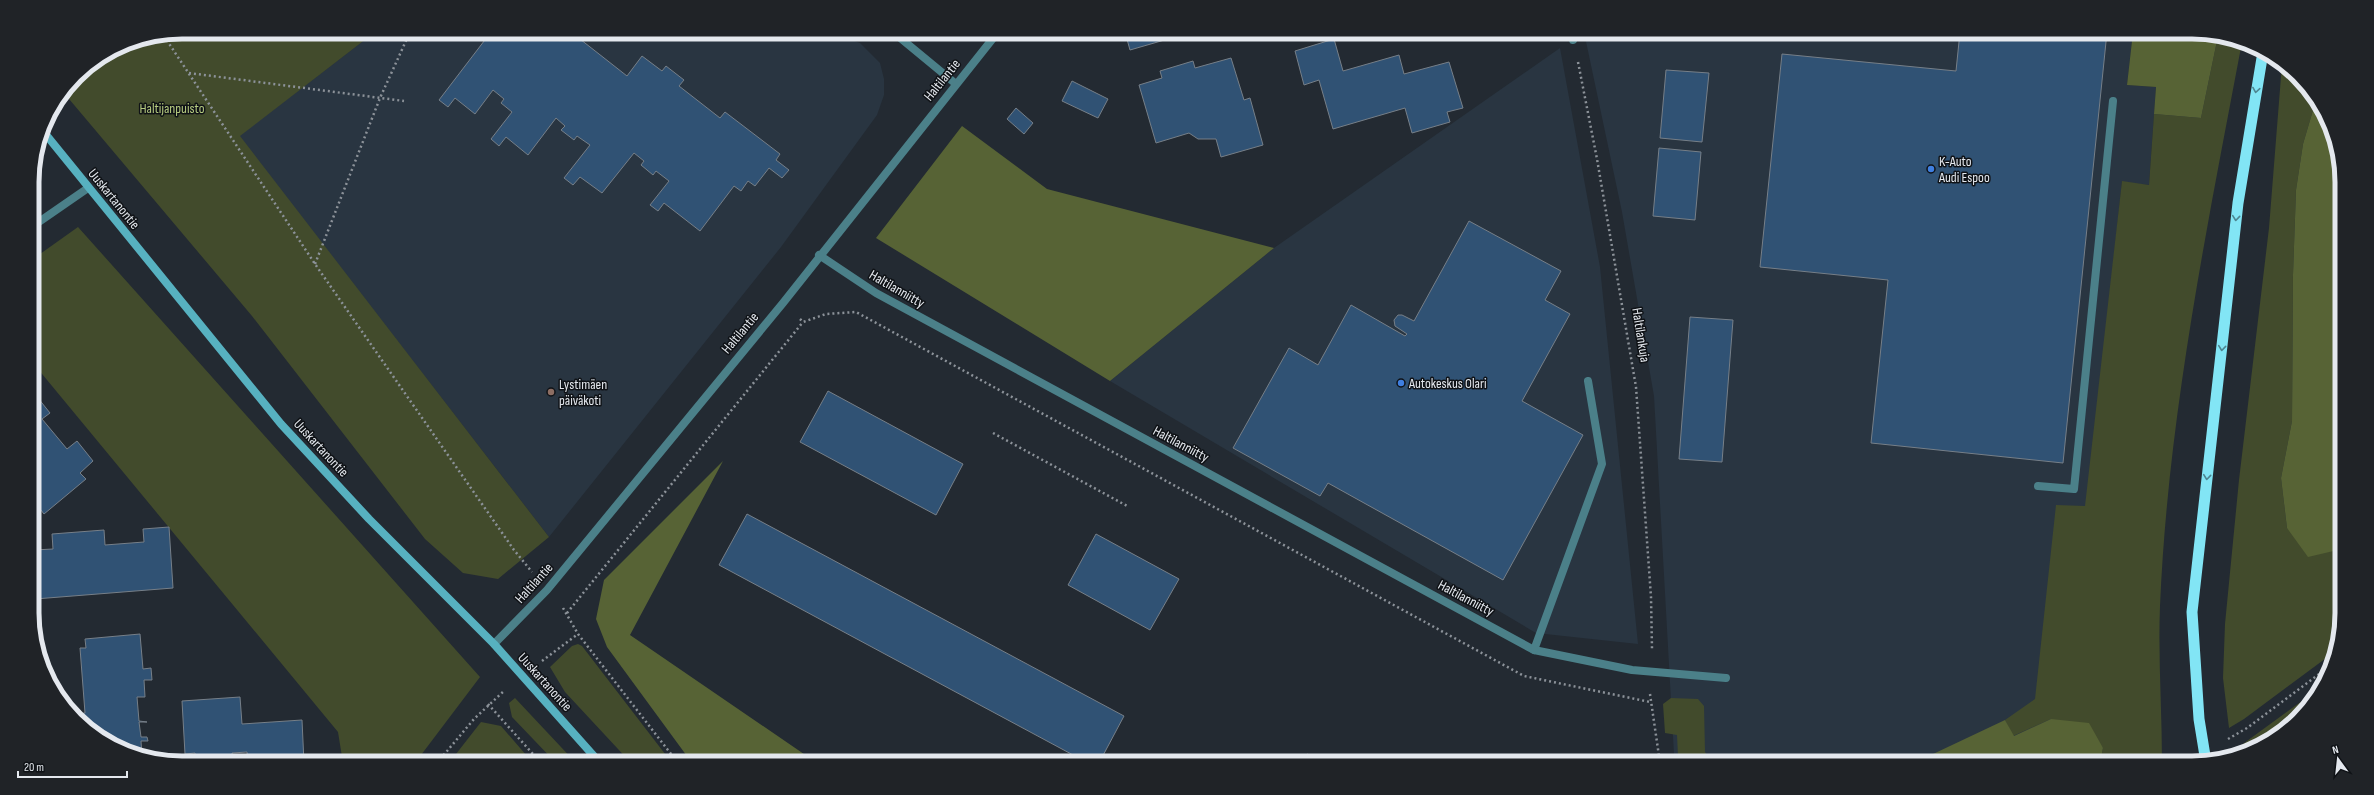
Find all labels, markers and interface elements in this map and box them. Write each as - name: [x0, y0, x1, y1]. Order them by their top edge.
- street label: Haltilantie: [920, 56, 964, 104]
- one-way arrow: [2252, 87, 2261, 93]
- park label: Haltijanpuisto: [139, 100, 205, 117]
- place label: K-Auto Audi Espoo: [1938, 153, 1990, 186]
- marker: K-Auto Audi Espoo: [1926, 164, 1936, 174]
- street label: Uuskartanontie: [85, 165, 143, 233]
- one-way arrow: [2232, 215, 2241, 222]
- street label: Haltilanniitty: [866, 266, 928, 312]
- street label: Haltilankuja: [1628, 306, 1654, 364]
- street label: Haltilantie: [718, 309, 762, 357]
- one-way arrow: [2217, 345, 2226, 351]
- place label: Autokeskus Olari: [1408, 375, 1487, 392]
- place label: Lystimäen päiväkoti: [559, 376, 607, 409]
- marker: Autokeskus Olari: [1396, 378, 1406, 388]
- marker: Lystimäen päiväkoti: [546, 387, 556, 397]
- street label: Uuskartanontie: [290, 416, 352, 480]
- street label: Haltilanniitty: [1150, 422, 1213, 466]
- one-way arrow: [2203, 474, 2212, 480]
- street label: Haltilantie: [511, 559, 557, 607]
- street label: Haltilanniitty: [1435, 576, 1498, 620]
- street label: Uuskartanontie: [514, 649, 576, 715]
- north arrow: [2318, 739, 2358, 779]
- text: N: [2331, 743, 2340, 757]
- scale bar: [18, 753, 127, 779]
- text: 20 m: [24, 760, 44, 775]

